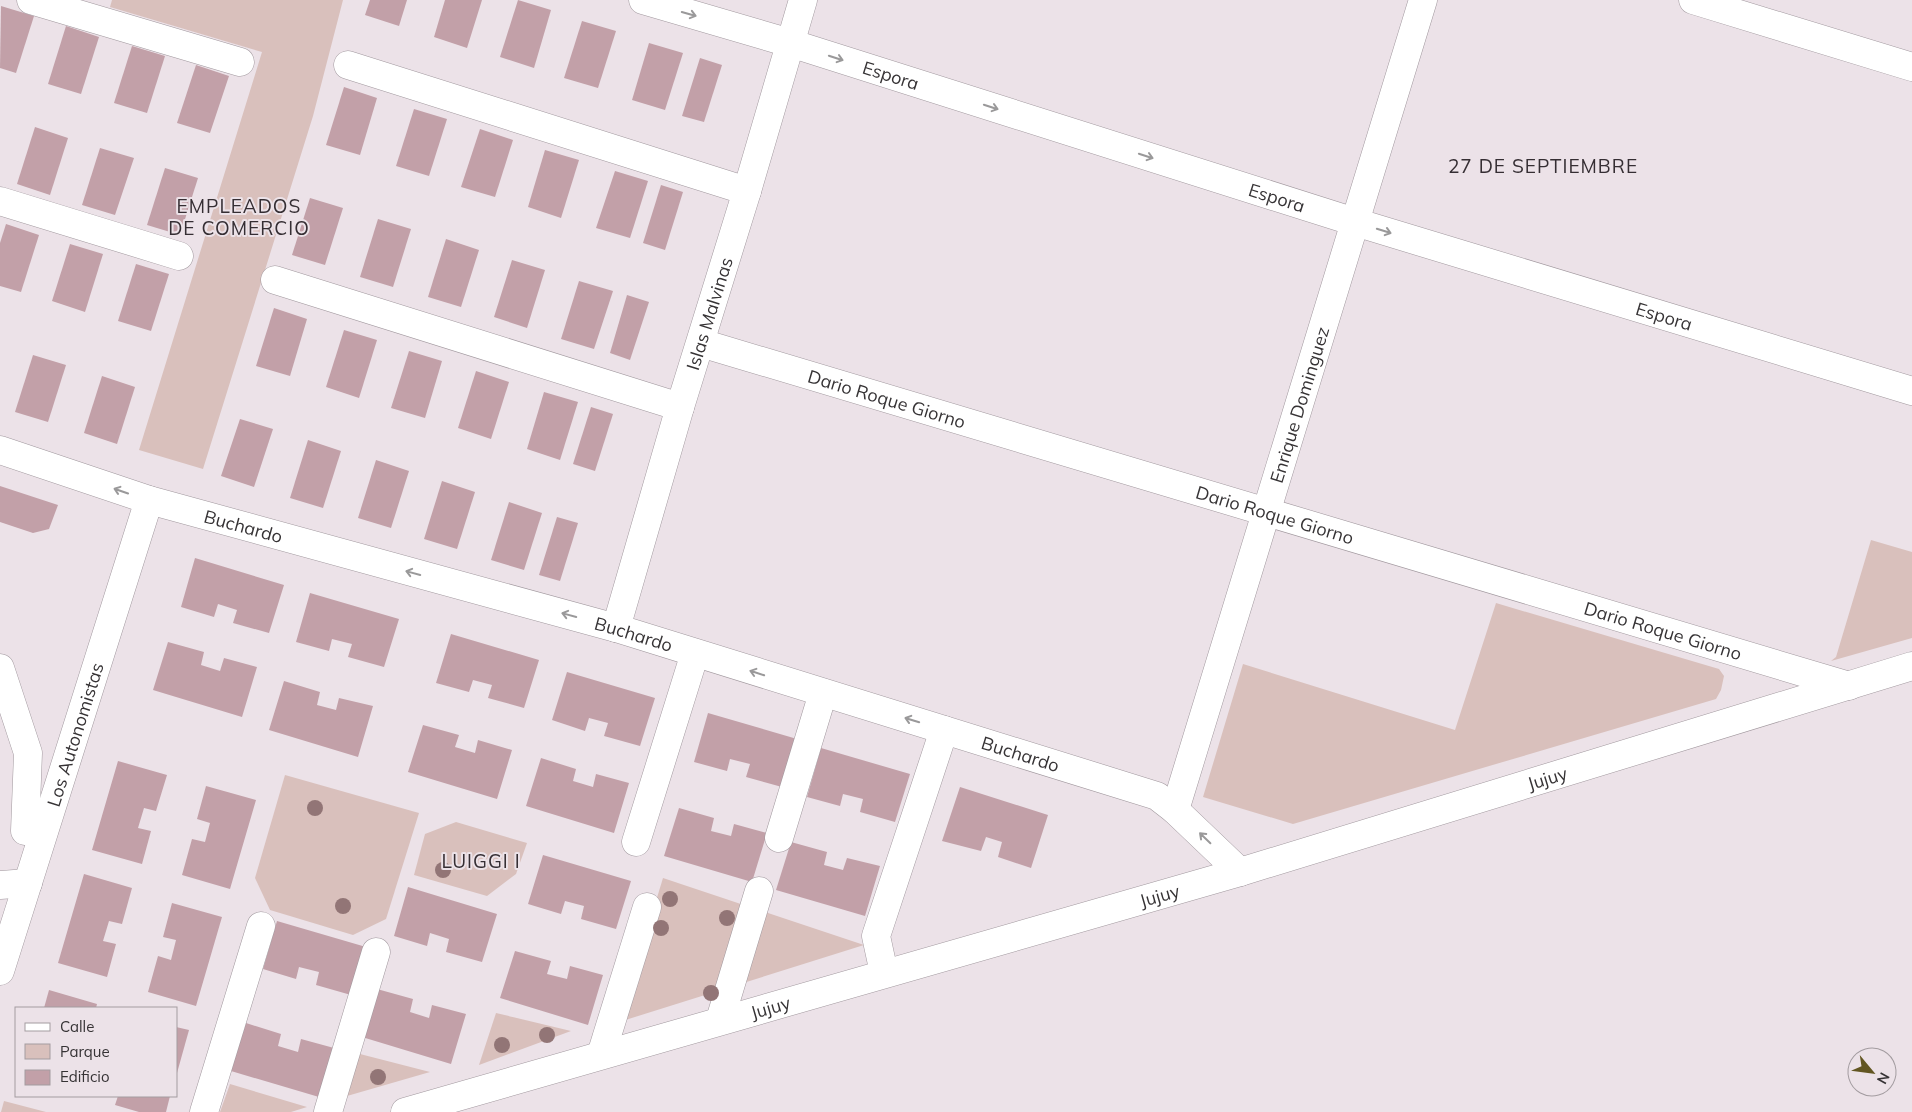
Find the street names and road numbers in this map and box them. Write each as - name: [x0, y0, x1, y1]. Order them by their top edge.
- street label: Espora: [860, 55, 922, 95]
- street label: Espora: [1246, 178, 1308, 217]
- street label: Islas Malvinas: [681, 254, 737, 373]
- street label: Espora: [1633, 296, 1695, 335]
- street label: Enrique Dominguez: [1264, 324, 1334, 486]
- street label: Dario Roque Giorno: [805, 364, 968, 433]
- street label: Dario Roque Giorno: [1193, 480, 1357, 549]
- street label: Buchardo: [202, 504, 285, 548]
- street label: Dario Roque Giorno: [1581, 596, 1745, 665]
- street label: Buchardo: [592, 611, 676, 656]
- street label: Los Autonomistas: [41, 660, 108, 809]
- street label: Buchardo: [979, 731, 1062, 777]
- street label: Jujuy: [1524, 761, 1570, 795]
- street label: Jujuy: [1137, 878, 1183, 912]
- street label: Jujuy: [748, 990, 793, 1024]

